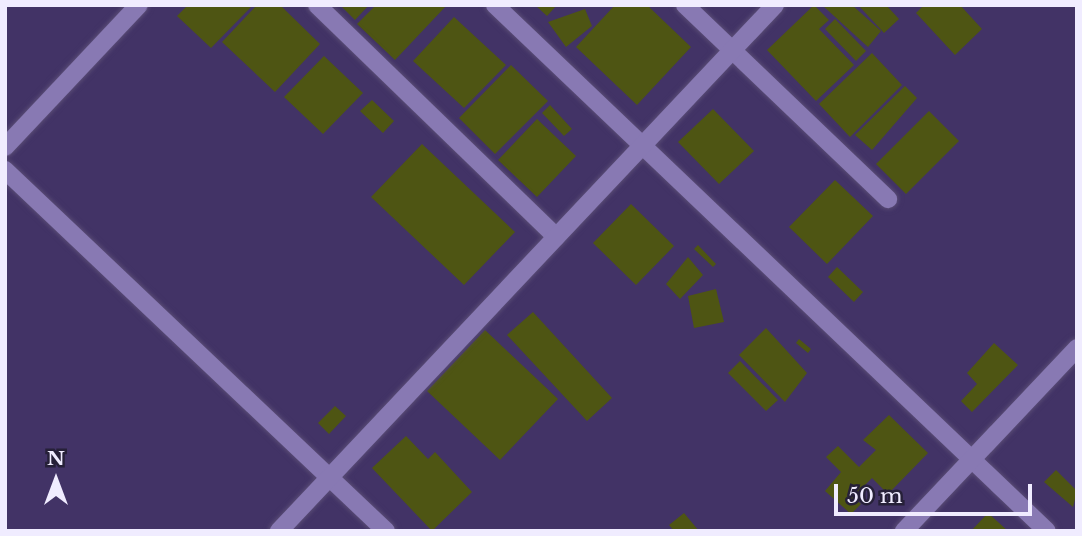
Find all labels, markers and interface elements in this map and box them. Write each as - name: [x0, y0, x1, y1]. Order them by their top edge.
- north arrow: [21, 445, 91, 515]
- text: N: [47, 447, 65, 470]
- scale bar: [837, 470, 1035, 514]
- text: 50 m: [847, 483, 902, 509]

